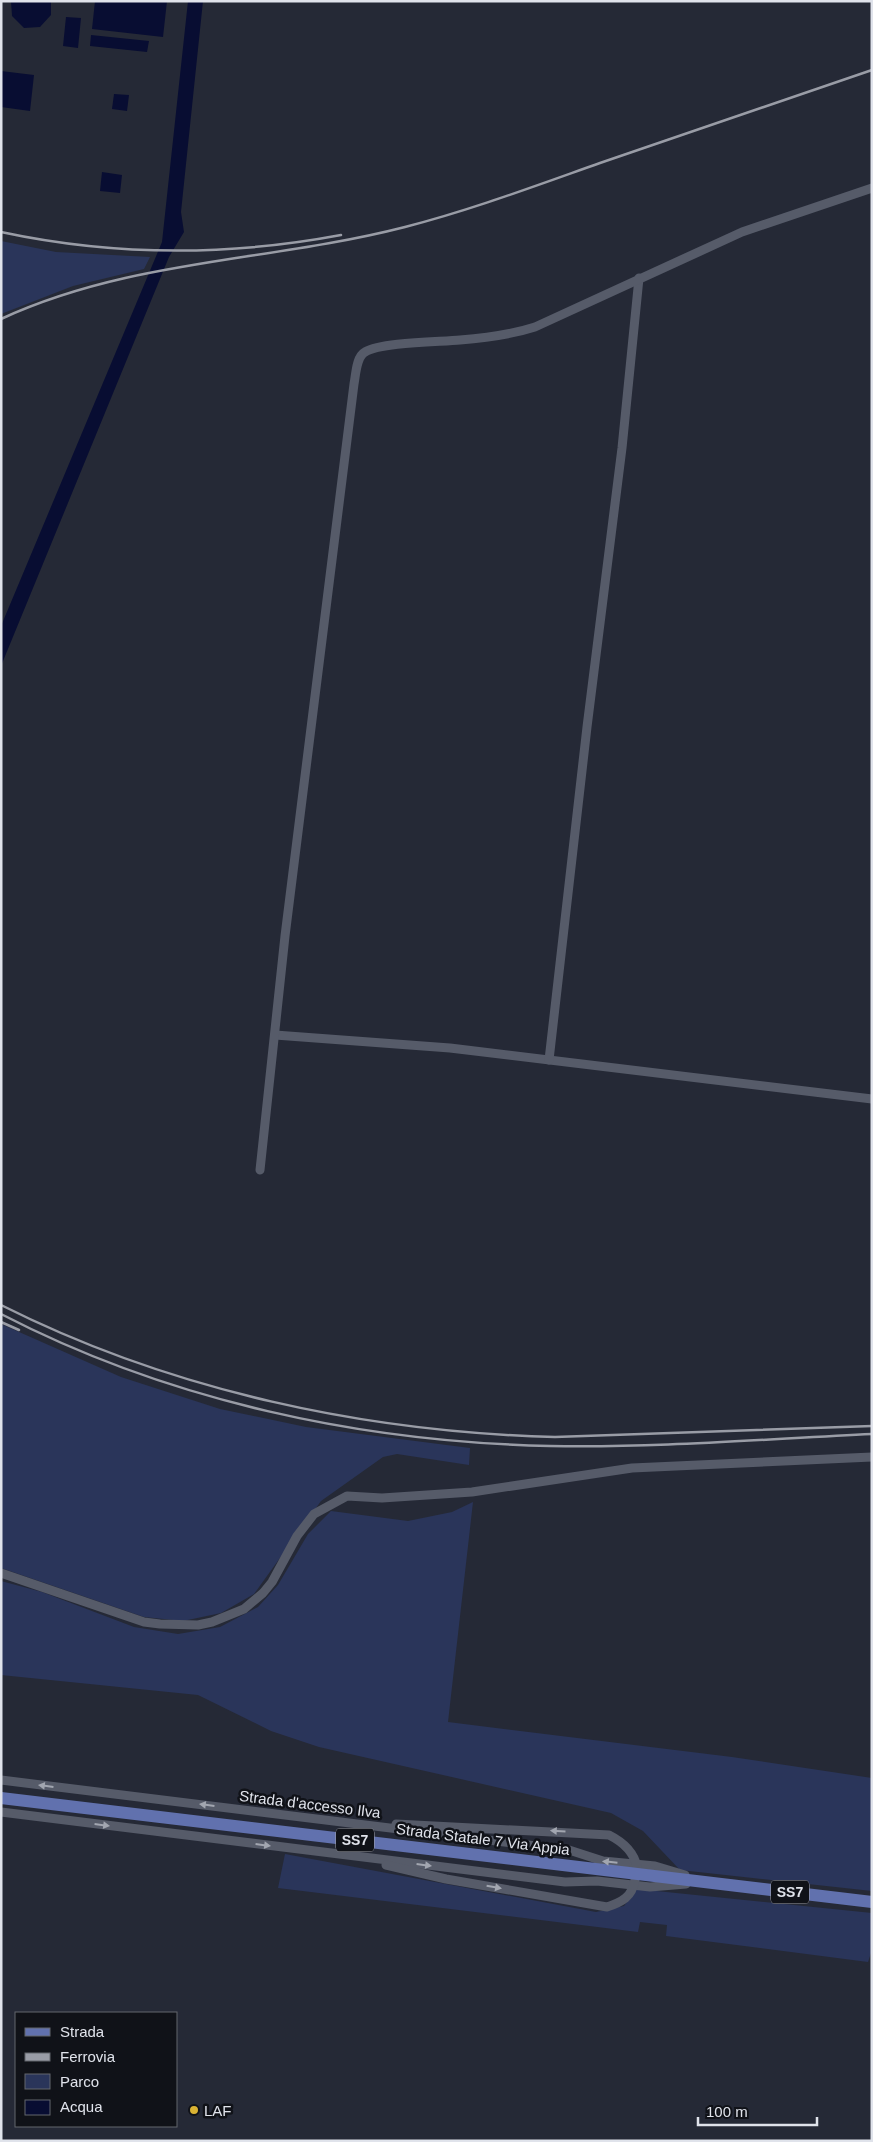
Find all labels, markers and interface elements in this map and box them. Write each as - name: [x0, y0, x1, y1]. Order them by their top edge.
- one-way arrow: [38, 1782, 54, 1790]
- street label: Strada d'accesso Ilva: [238, 1787, 382, 1821]
- one-way arrow: [199, 1801, 215, 1809]
- street label: Strada Statale 7 Via Appia: [395, 1820, 571, 1858]
- one-way arrow: [94, 1821, 110, 1829]
- one-way arrow: [549, 1827, 565, 1835]
- road number: SS7: [336, 1828, 374, 1852]
- one-way arrow: [255, 1841, 271, 1849]
- one-way arrow: [602, 1858, 618, 1866]
- one-way arrow: [417, 1861, 433, 1869]
- road number: SS7: [771, 1880, 809, 1904]
- one-way arrow: [486, 1884, 502, 1892]
- legend: [15, 2012, 178, 2127]
- text: Strada: [60, 2023, 105, 2040]
- text: Ferrovia: [60, 2048, 116, 2065]
- text: Parco: [60, 2073, 99, 2090]
- scale bar: [698, 2094, 817, 2126]
- text: Acqua: [60, 2098, 103, 2115]
- place label: LAF: [204, 2102, 232, 2119]
- text: 100 m: [706, 2103, 748, 2120]
- marker: LAF: [188, 2104, 200, 2116]

